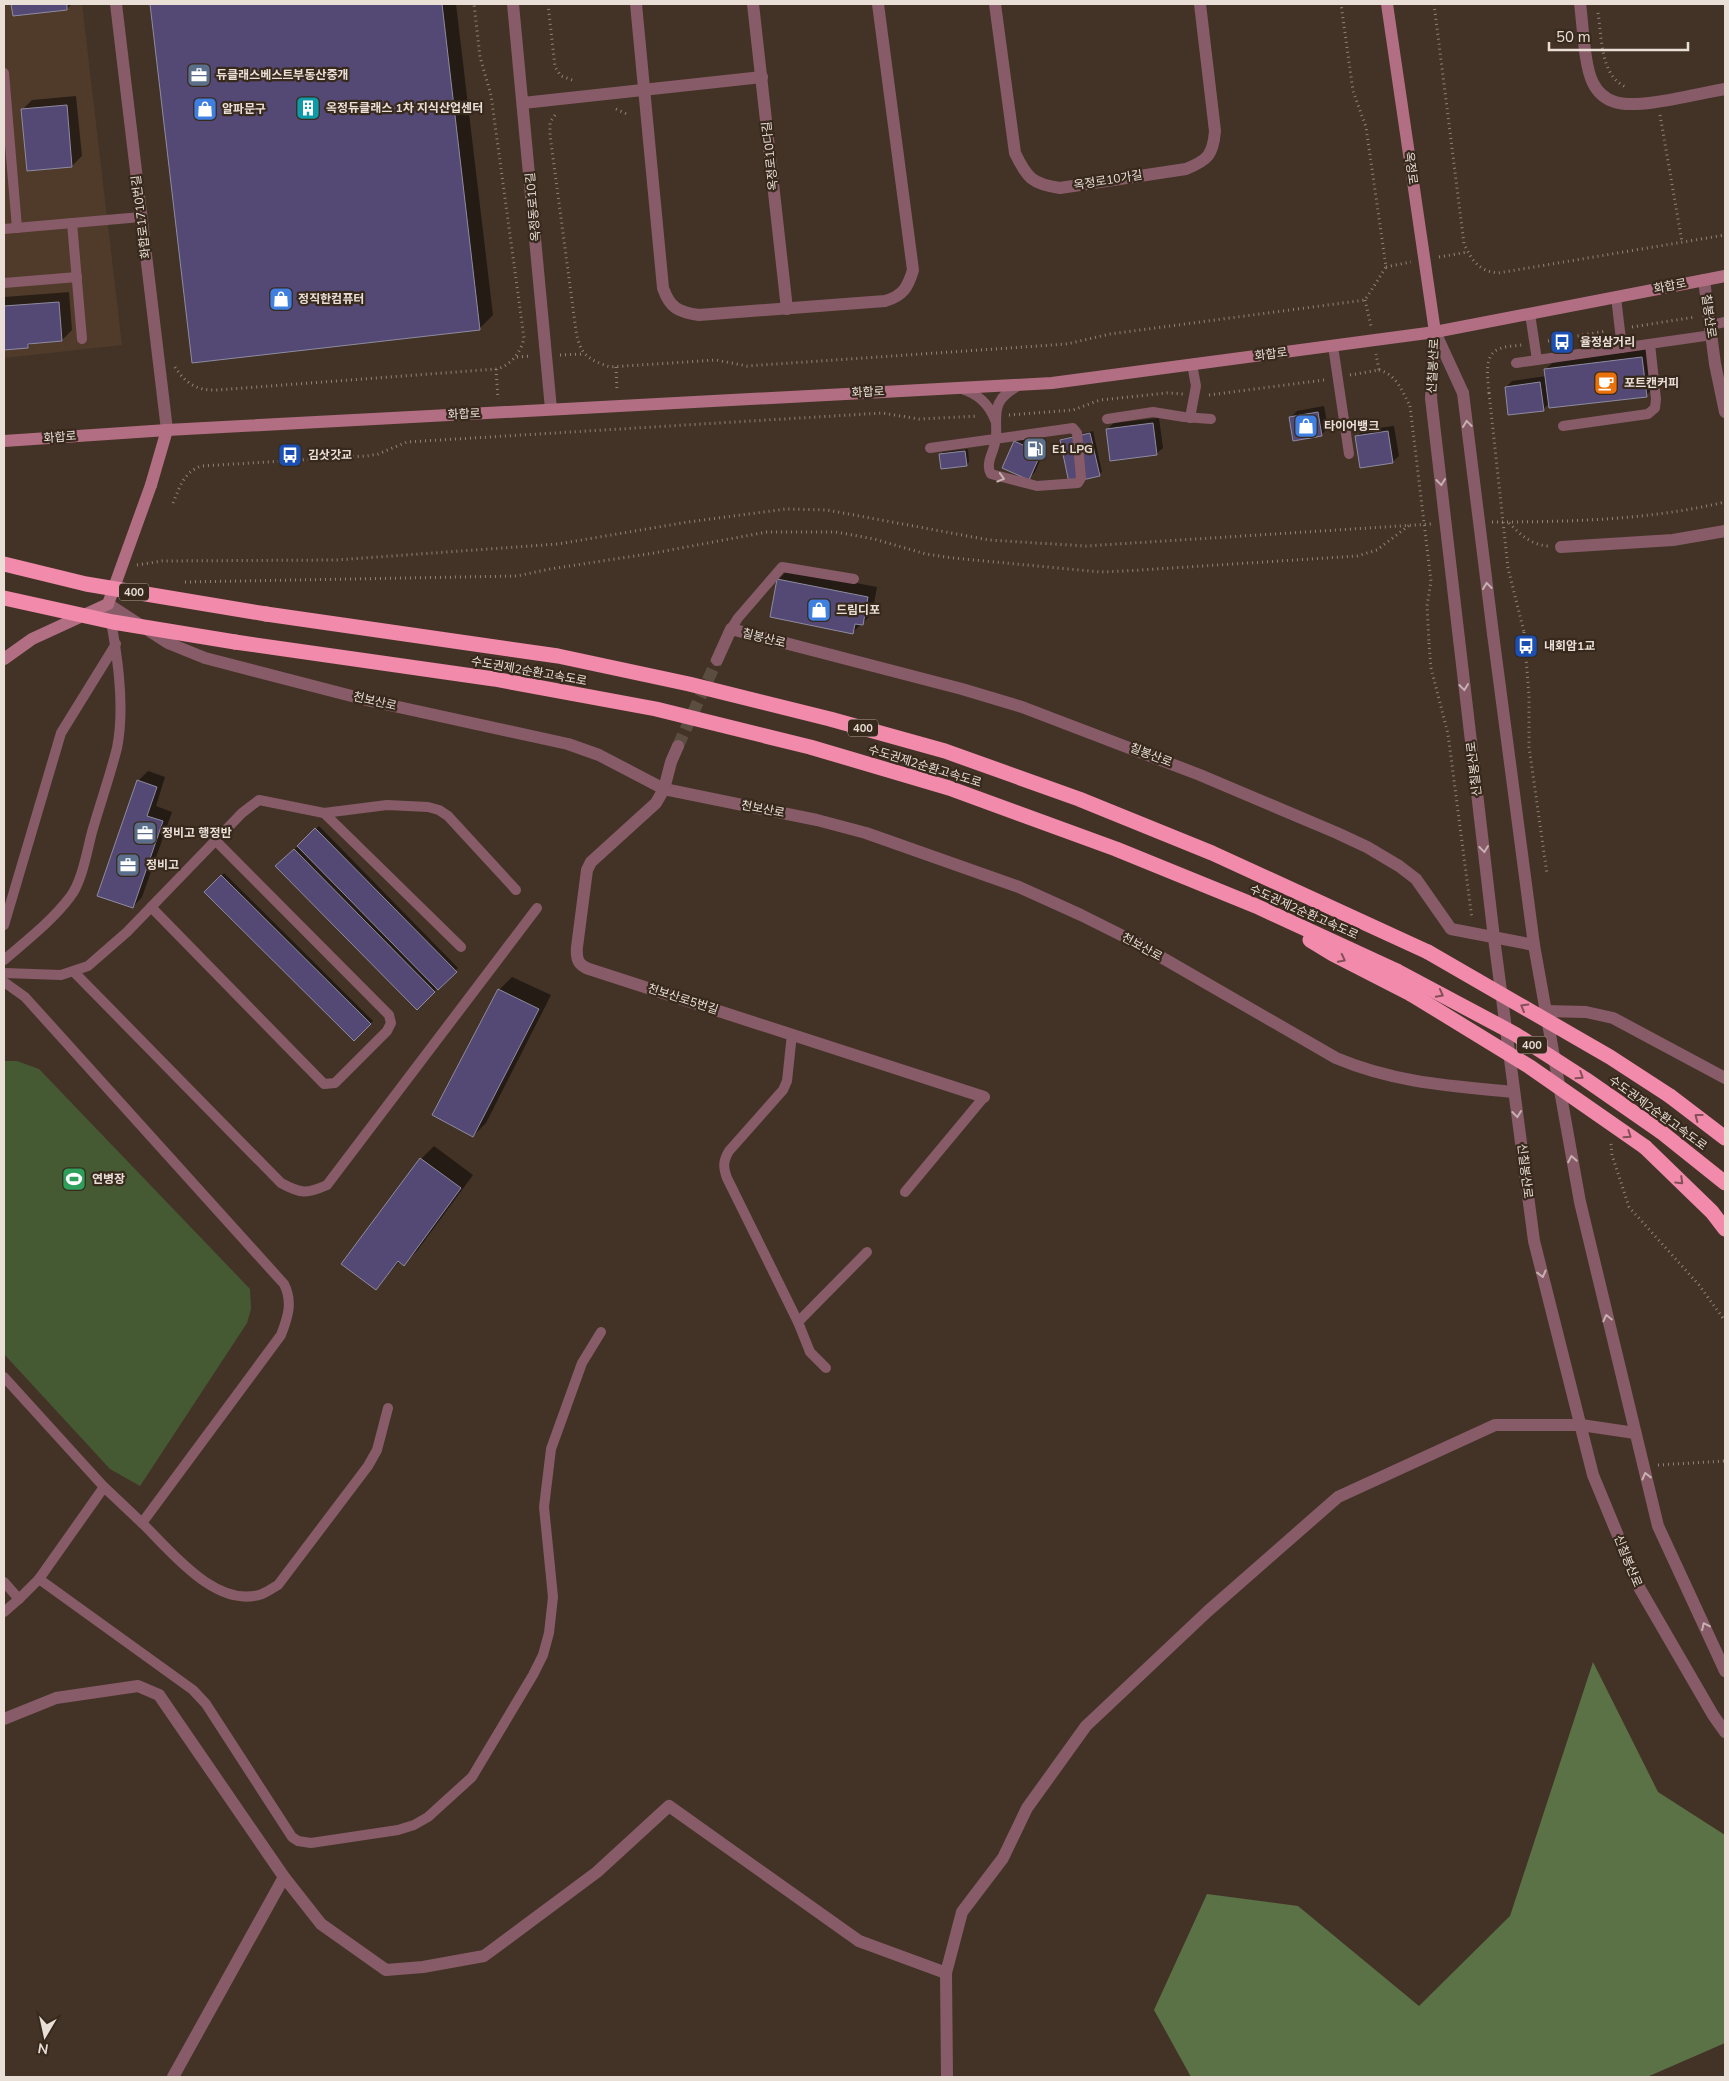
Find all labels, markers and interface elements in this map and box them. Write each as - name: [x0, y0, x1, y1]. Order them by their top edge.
- scale bar: [1549, 20, 1688, 52]
- text: 50 m: [1556, 27, 1591, 47]
- office icon: 듀클래스베스트부동산중개: [186, 62, 212, 88]
- place label: 듀클래스베스트부동산중개: [216, 67, 348, 83]
- building icon: 옥정듀클래스 1차 지식산업센터: [295, 95, 321, 121]
- shop icon: 알파문구: [192, 96, 218, 122]
- place label: 옥정듀클래스 1차 지식산업센터: [326, 100, 483, 116]
- place label: 알파문구: [222, 101, 266, 117]
- street label: 옥정로10다길: [758, 121, 782, 191]
- street label: 옥정로: [1401, 150, 1421, 186]
- street label: 옥정로10가길: [1072, 167, 1144, 193]
- street label: 옥정동로10길: [522, 172, 544, 242]
- street label: 화합로1710번길: [128, 174, 154, 260]
- street label: 화합로: [1652, 275, 1688, 297]
- shop icon: 정직한컴퓨터: [268, 286, 294, 312]
- place label: 정직한컴퓨터: [298, 291, 364, 307]
- street label: 칠봉산로: [1698, 293, 1720, 339]
- bus stop icon: 율정삼거리: [1549, 329, 1575, 355]
- place label: 율정삼거리: [1580, 334, 1635, 350]
- street label: 신칠봉산로: [1424, 338, 1442, 394]
- street label: 화합로: [1254, 344, 1288, 364]
- cafe icon: 포트캔커피: [1593, 370, 1619, 396]
- place label: 포트캔커피: [1624, 375, 1679, 391]
- street label: 화합로: [851, 383, 885, 401]
- street label: 화합로: [447, 405, 481, 423]
- shop icon: 타이어뱅크: [1293, 413, 1319, 439]
- place label: 타이어뱅크: [1324, 418, 1379, 434]
- one-way arrow: [1462, 420, 1473, 428]
- street label: 화합로: [43, 428, 77, 446]
- fuel station icon: E1 LPG: [1022, 436, 1048, 462]
- place label: E1 LPG: [1052, 441, 1093, 457]
- bus stop icon: 김삿갓교: [277, 442, 303, 468]
- place label: 김삿갓교: [308, 447, 352, 463]
- one-way arrow: [997, 472, 1005, 482]
- one-way arrow: [1435, 478, 1446, 486]
- one-way arrow: [1482, 581, 1493, 589]
- road number: 400: [119, 584, 149, 600]
- shop icon: 드림디포: [806, 597, 832, 623]
- place label: 드림디포: [836, 602, 880, 618]
- street label: 칠봉산로: [741, 625, 787, 651]
- bus stop icon: 내회암1교: [1513, 633, 1539, 659]
- place label: 내회암1교: [1544, 638, 1595, 654]
- street label: 수도권제2순환고속도로: [470, 653, 588, 689]
- one-way arrow: [1459, 683, 1469, 692]
- street label: 천보산로: [352, 688, 398, 714]
- road number: 400: [848, 720, 878, 736]
- street label: 칠봉산로: [1128, 740, 1174, 770]
- street label: 수도권제2순환고속도로: [866, 741, 984, 791]
- street label: 신칠봉산로: [1463, 741, 1485, 797]
- street label: 천보산로: [740, 797, 786, 821]
- office icon: 정비고 행정반: [132, 820, 158, 846]
- place label: 정비고 행정반: [162, 825, 231, 841]
- one-way arrow: [1478, 845, 1489, 853]
- office icon: 정비고: [115, 852, 141, 878]
- place label: 정비고: [146, 857, 179, 873]
- street label: 수도권제2순환고속도로: [1247, 881, 1361, 943]
- street label: 천보산로: [1119, 929, 1165, 965]
- one-way arrow: [1337, 953, 1346, 963]
- street label: 천보산로5번길: [646, 980, 720, 1018]
- one-way arrow: [1434, 988, 1443, 998]
- one-way arrow: [1520, 1003, 1529, 1013]
- road number: 400: [1517, 1036, 1547, 1054]
- one-way arrow: [1575, 1069, 1584, 1079]
- street label: 수도권제2순환고속도로: [1606, 1072, 1710, 1154]
- one-way arrow: [1511, 1110, 1522, 1118]
- one-way arrow: [1694, 1114, 1704, 1123]
- one-way arrow: [1622, 1129, 1632, 1138]
- street label: 신칠봉산로: [1514, 1143, 1536, 1199]
- one-way arrow: [1568, 1155, 1578, 1164]
- sports icon: 연병장: [61, 1166, 87, 1192]
- place label: 연병장: [92, 1171, 125, 1187]
- one-way arrow: [1675, 1175, 1684, 1184]
- one-way arrow: [1536, 1270, 1547, 1279]
- one-way arrow: [1602, 1313, 1613, 1322]
- one-way arrow: [1641, 1471, 1652, 1480]
- street label: 신칠봉산로: [1610, 1532, 1646, 1590]
- one-way arrow: [1701, 1623, 1711, 1632]
- north arrow: [20, 2011, 70, 2061]
- text: N: [36, 2038, 50, 2059]

